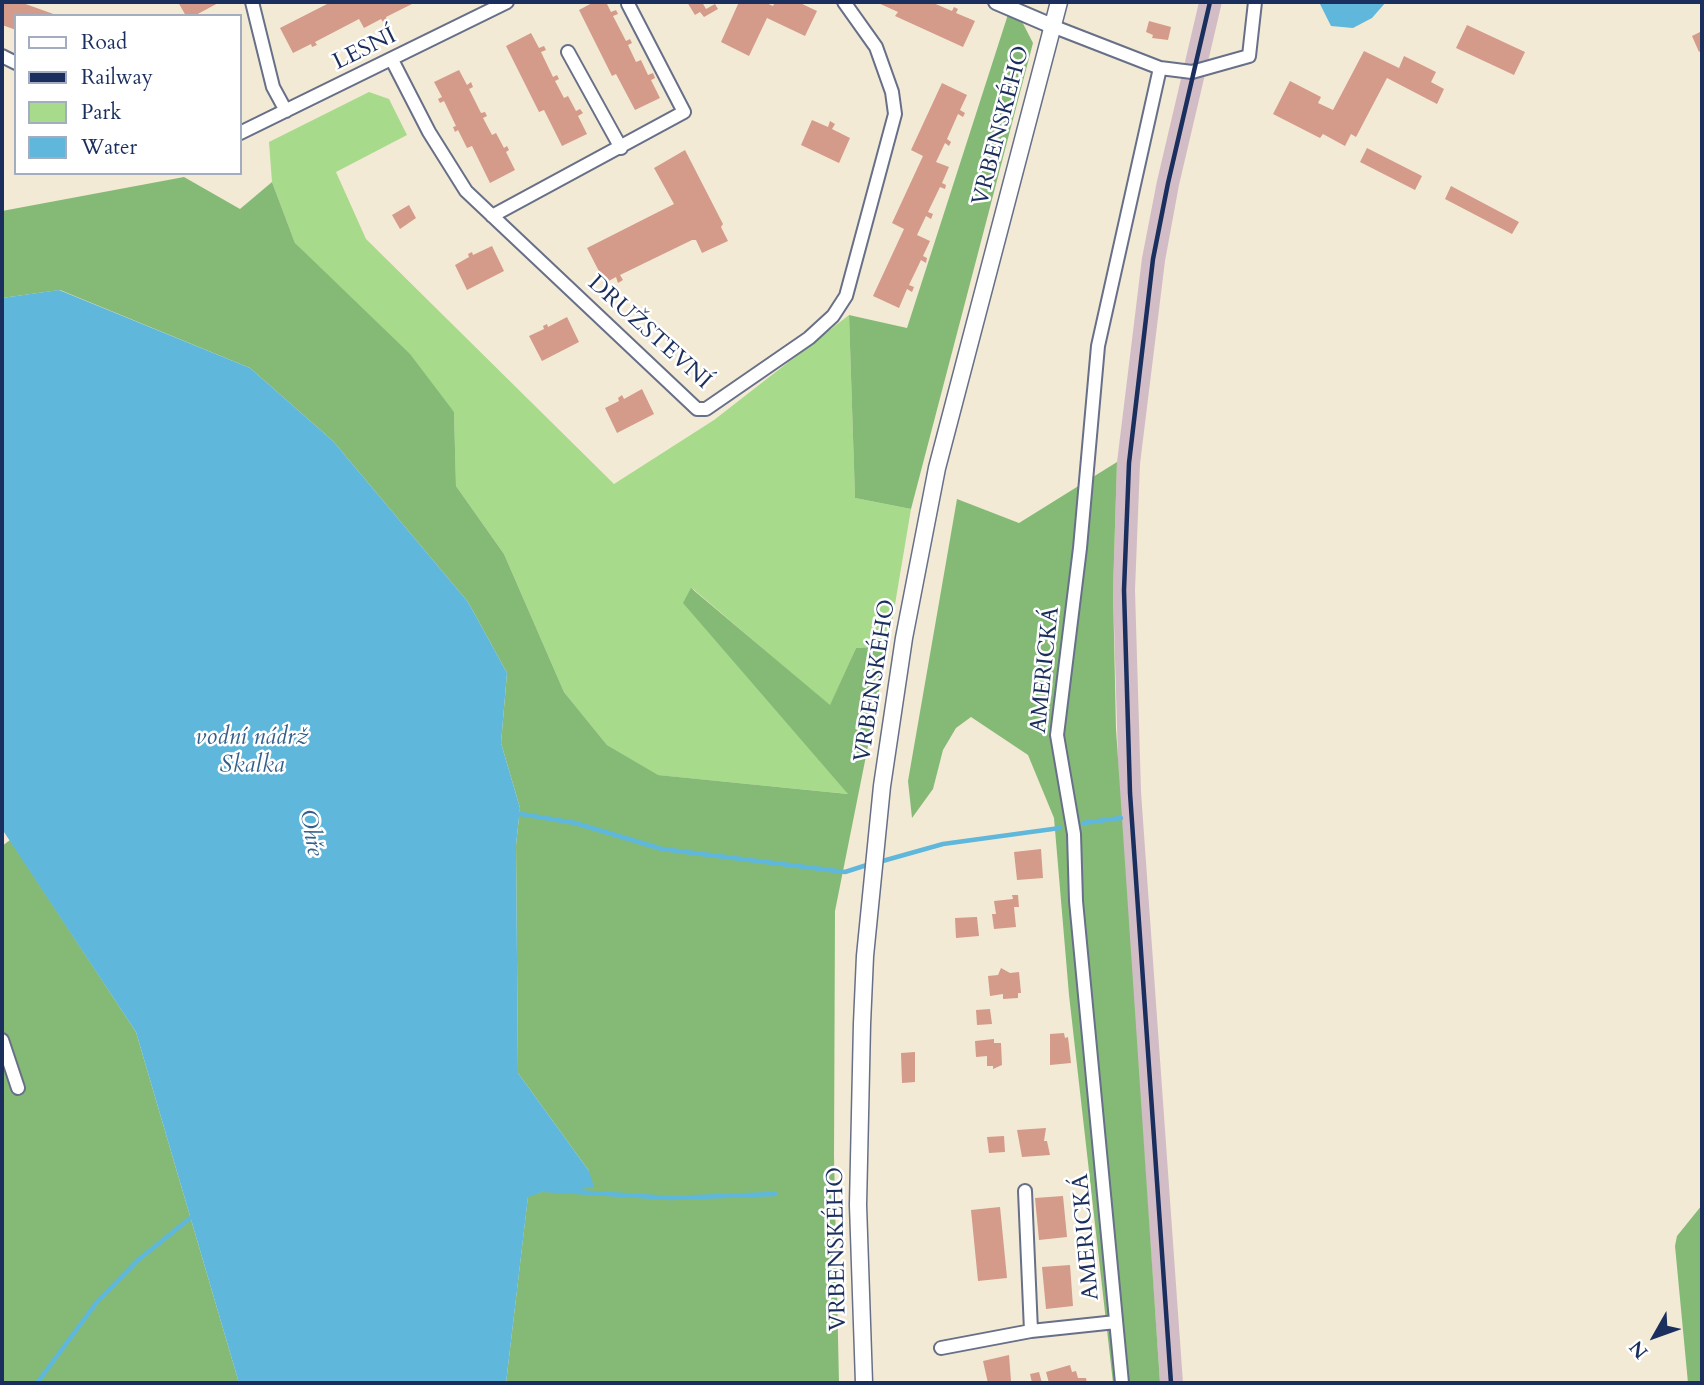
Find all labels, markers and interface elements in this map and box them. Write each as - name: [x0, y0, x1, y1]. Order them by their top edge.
- legend: [14, 14, 242, 175]
- street label: LESNÍ: [329, 23, 401, 77]
- text: Road: [81, 28, 127, 57]
- street label: VRBENSKÉHO: [967, 43, 1037, 209]
- text: Railway: [81, 63, 153, 92]
- text: Park: [81, 98, 121, 127]
- text: Water: [81, 133, 137, 162]
- street label: DRUŽSTEVNÍ: [582, 270, 716, 396]
- street label: VRBENSKÉHO: [850, 598, 902, 764]
- street label: AMERICKÁ: [1026, 605, 1066, 735]
- water label: vodní nádrž Skalka: [195, 724, 309, 780]
- water label: Ohře: [291, 807, 329, 859]
- street label: VRBENSKÉHO: [823, 1167, 853, 1331]
- street label: AMERICKÁ: [1068, 1173, 1106, 1301]
- north arrow: [1620, 1301, 1690, 1371]
- text: N: [1624, 1335, 1654, 1364]

